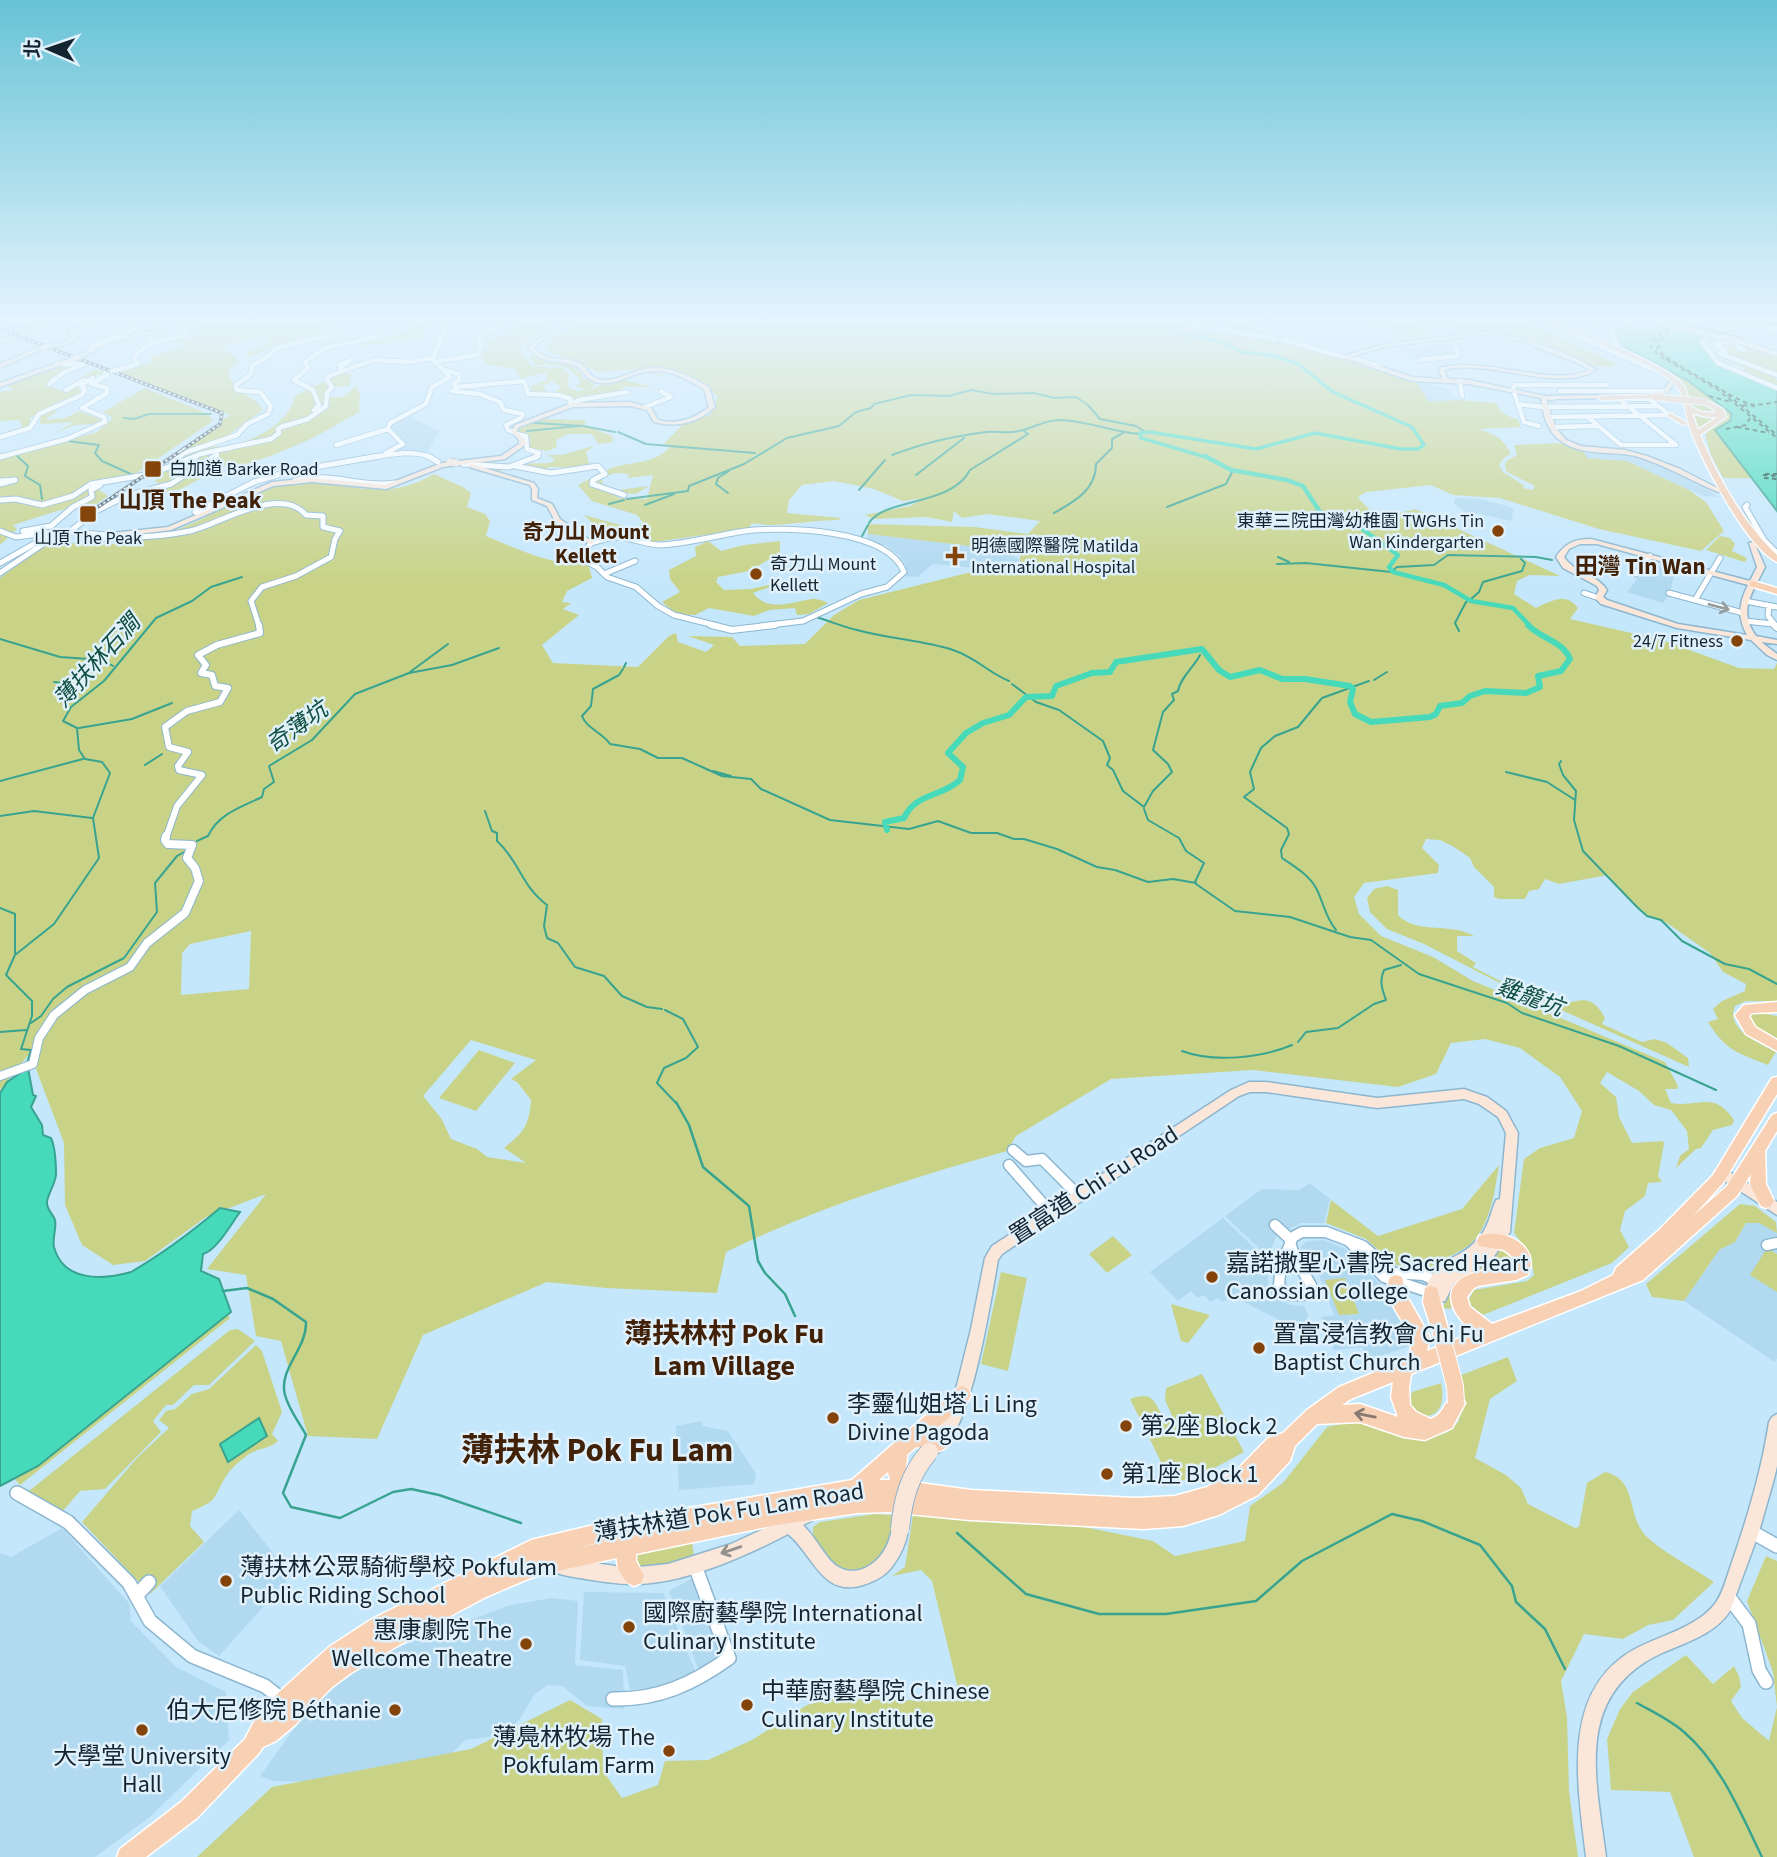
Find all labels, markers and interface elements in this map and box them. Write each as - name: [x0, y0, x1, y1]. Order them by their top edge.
- north arrow: [14, 14, 84, 84]
- text: 北: [20, 38, 47, 58]
- place label: 白加道 Barker Road: [169, 457, 319, 482]
- marker: 白加道 Barker Road: [143, 459, 163, 479]
- district label: 山頂 The Peak: [119, 484, 262, 517]
- marker: 山頂 The Peak: [78, 504, 98, 524]
- place label: 東華三院田灣幼稚園 TWGHs Tin Wan Kindergarten: [1237, 509, 1484, 555]
- district label: 奇力山 Mount Kellett: [523, 517, 649, 571]
- marker: 東華三院田灣幼稚園 TWGHs Tin Wan Kindergarten: [1490, 523, 1506, 539]
- place label: 山頂 The Peak: [34, 526, 142, 551]
- place label: 明德國際醫院 Matilda International Hospital: [971, 534, 1139, 580]
- marker: 明德國際醫院 Matilda International Hospital: [945, 546, 965, 566]
- district label: 田灣 Tin Wan: [1574, 550, 1706, 583]
- place label: 奇力山 Mount Kellett: [770, 552, 876, 598]
- marker: 奇力山 Mount Kellett: [748, 566, 764, 582]
- one-way arrow: [1707, 601, 1730, 614]
- water label: 薄扶林石澗: [46, 605, 150, 715]
- place label: 24/7 Fitness: [1633, 629, 1723, 654]
- marker: 24/7 Fitness: [1729, 633, 1745, 649]
- water label: 奇薄坑: [259, 692, 337, 761]
- water label: 雞籠坑: [1492, 970, 1571, 1025]
- street label: 置富道 Chi Fu Road: [1003, 1117, 1185, 1253]
- place label: 嘉諾撒聖心書院 Sacred Heart Canossian College: [1226, 1246, 1529, 1309]
- marker: 嘉諾撒聖心書院 Sacred Heart Canossian College: [1204, 1269, 1220, 1285]
- district label: 薄扶林村 Pok Fu Lam Village: [624, 1314, 824, 1386]
- place label: 置富浸信教會 Chi Fu Baptist Church: [1273, 1317, 1484, 1380]
- marker: 置富浸信教會 Chi Fu Baptist Church: [1251, 1340, 1267, 1356]
- place label: 李靈仙姐塔 Li Ling Divine Pagoda: [847, 1387, 1037, 1450]
- one-way arrow: [1354, 1407, 1377, 1421]
- place label: 第2座 Block 2: [1140, 1409, 1278, 1444]
- marker: 李靈仙姐塔 Li Ling Divine Pagoda: [825, 1410, 841, 1426]
- marker: 第2座 Block 2: [1118, 1418, 1134, 1434]
- district label: 薄扶林 Pok Fu Lam: [461, 1427, 733, 1474]
- place label: 第1座 Block 1: [1121, 1457, 1259, 1492]
- marker: 第1座 Block 1: [1099, 1466, 1115, 1482]
- street label: 薄扶林道 Pok Fu Lam Road: [592, 1473, 866, 1551]
- one-way arrow: [720, 1544, 742, 1557]
- place label: 薄扶林公眾騎術學校 Pokfulam Public Riding School: [240, 1550, 557, 1613]
- marker: 薄扶林公眾騎術學校 Pokfulam Public Riding School: [218, 1573, 234, 1589]
- place label: 國際廚藝學院 International Culinary Institute: [643, 1596, 923, 1659]
- place label: 惠康劇院 The Wellcome Theatre: [332, 1613, 512, 1676]
- marker: 國際廚藝學院 International Culinary Institute: [621, 1619, 637, 1635]
- marker: 惠康劇院 The Wellcome Theatre: [518, 1636, 534, 1652]
- place label: 中華廚藝學院 Chinese Culinary Institute: [761, 1674, 989, 1737]
- place label: 伯大尼修院 Béthanie: [166, 1693, 381, 1728]
- marker: 中華廚藝學院 Chinese Culinary Institute: [739, 1697, 755, 1713]
- marker: 伯大尼修院 Béthanie: [387, 1702, 403, 1718]
- place label: 薄鳧林牧場 The Pokfulam Farm: [492, 1720, 655, 1783]
- marker: 大學堂 University Hall: [134, 1722, 150, 1738]
- place label: 大學堂 University Hall: [53, 1739, 231, 1802]
- marker: 薄鳧林牧場 The Pokfulam Farm: [661, 1743, 677, 1759]

